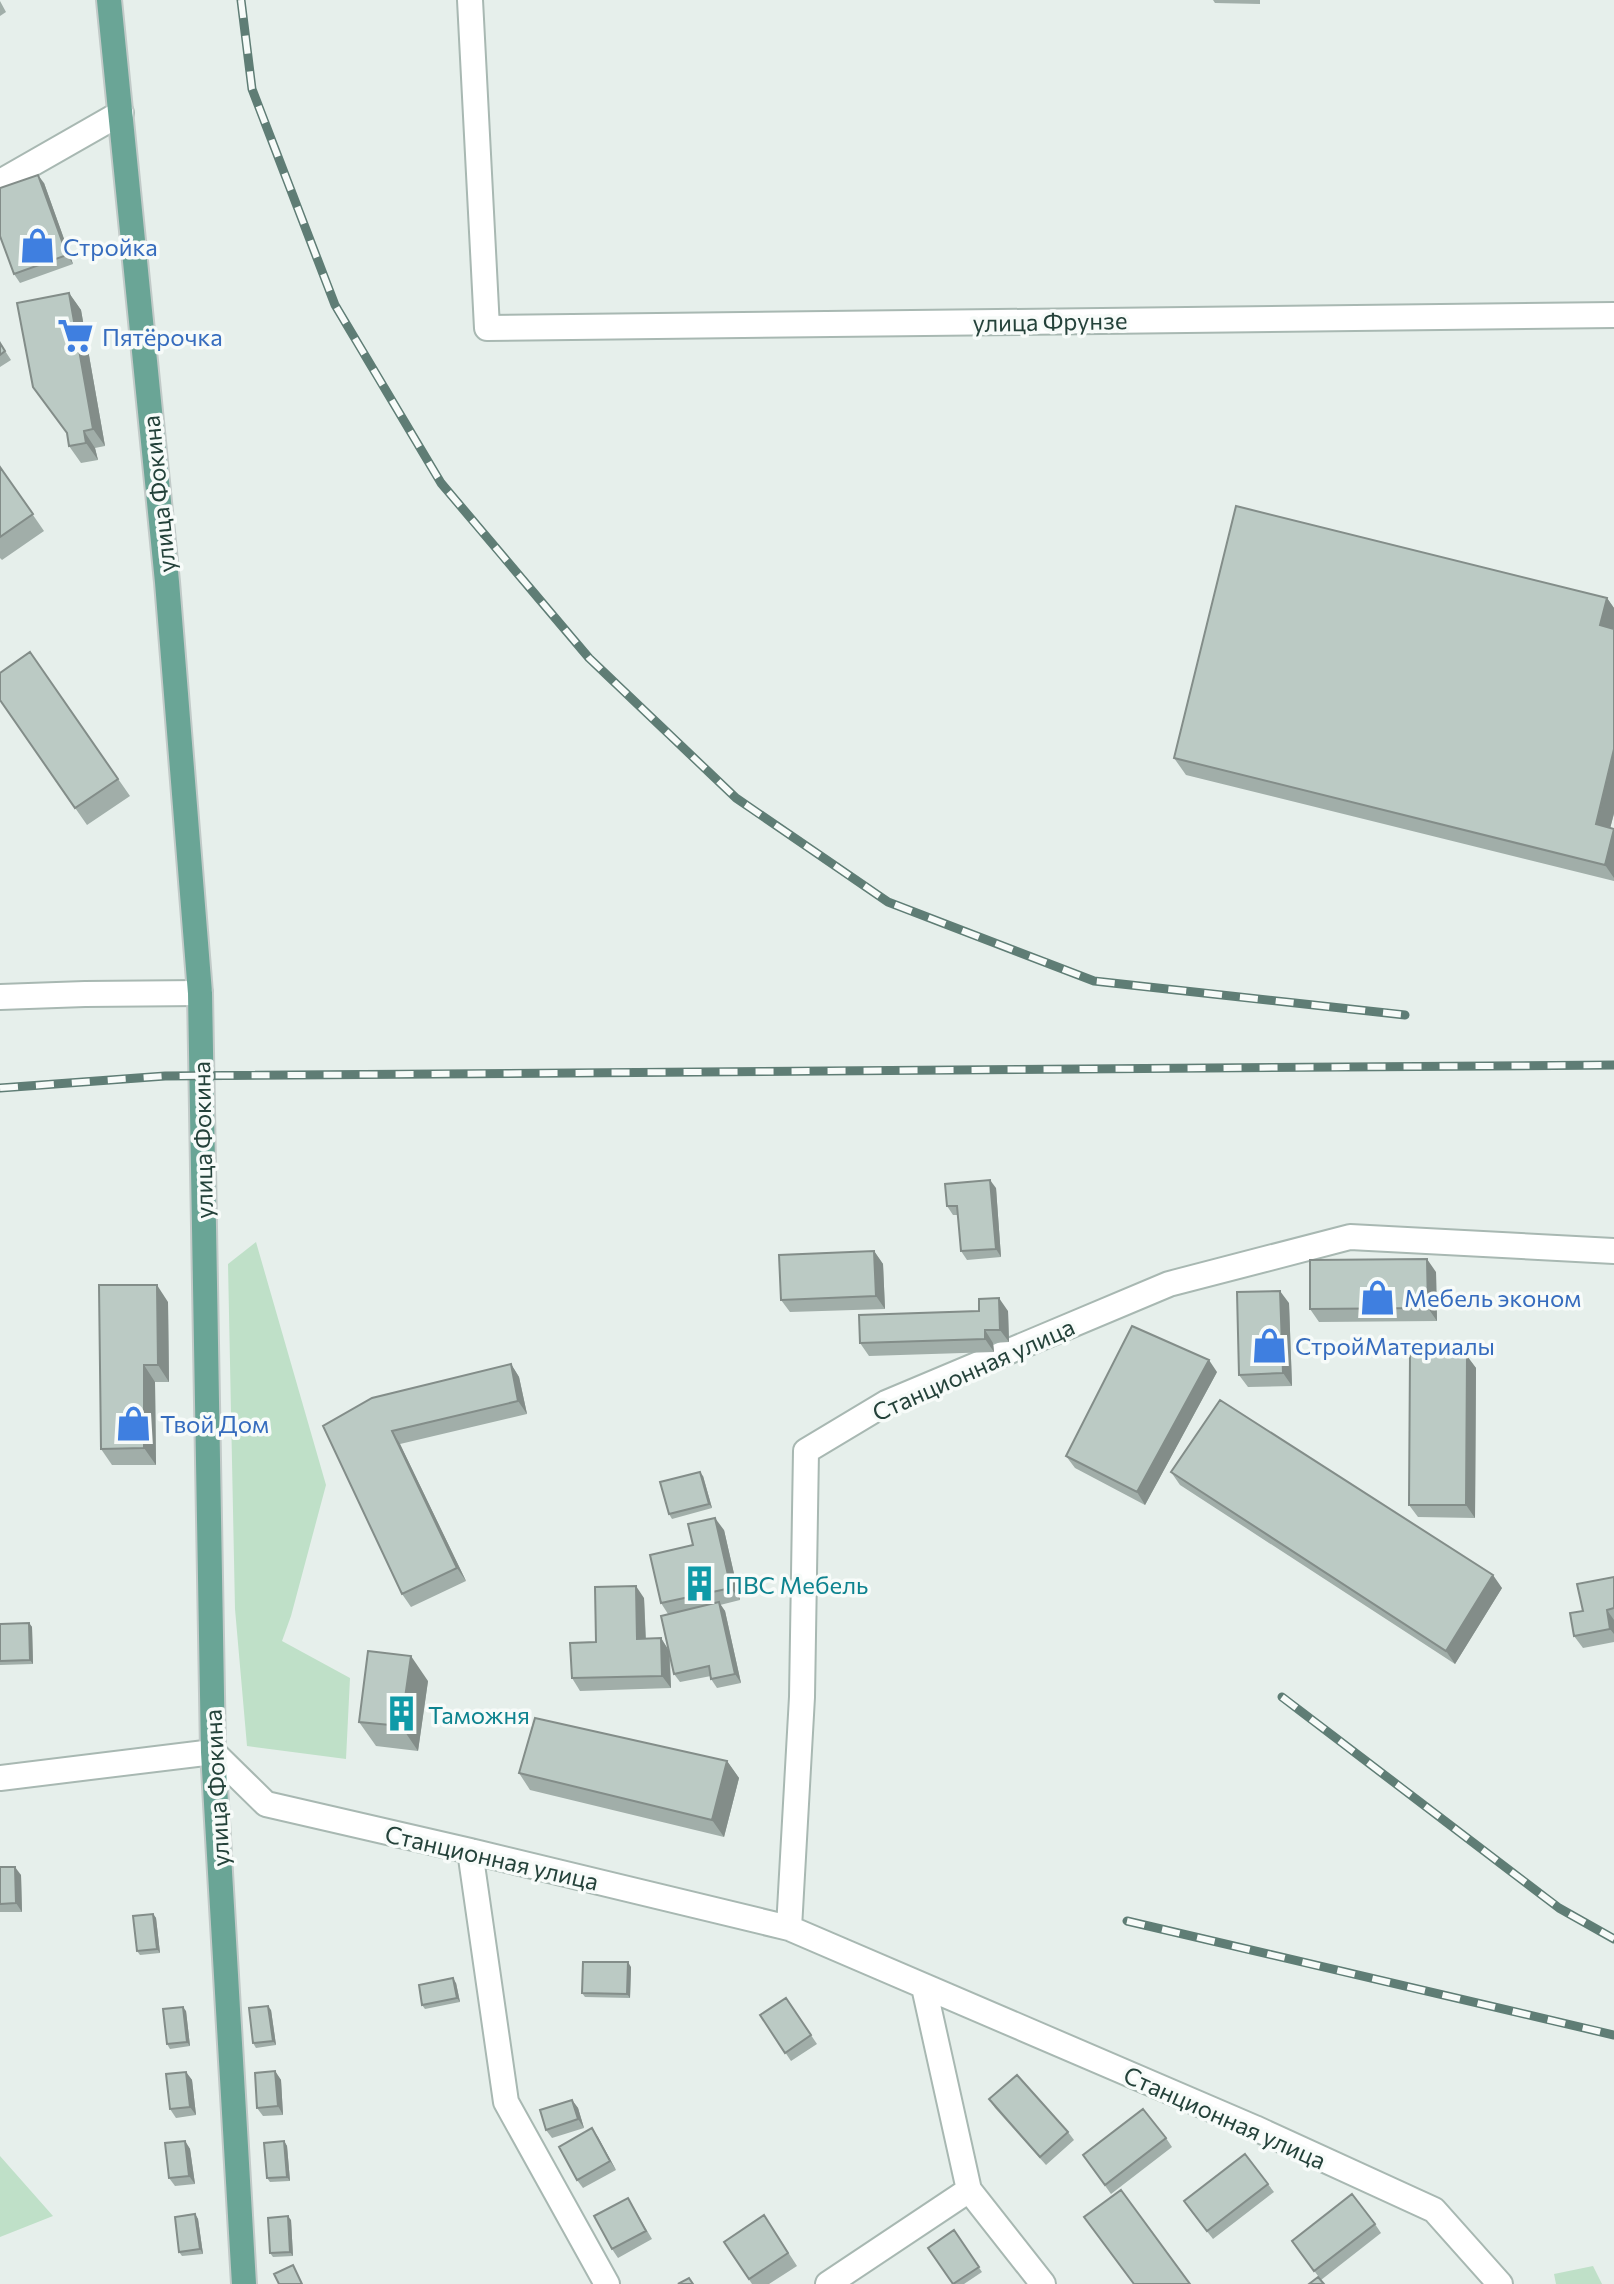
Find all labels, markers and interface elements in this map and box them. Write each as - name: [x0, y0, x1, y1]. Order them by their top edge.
- shop icon: Стройка: [18, 227, 56, 265]
- place label: Стройка: [63, 232, 158, 261]
- street label: улица Фрунзе: [972, 305, 1128, 337]
- supermarket icon: Пятёрочка: [57, 317, 95, 355]
- place label: Пятёрочка: [102, 322, 223, 351]
- street label: улица Фокина: [135, 414, 181, 574]
- street label: улица Фокина: [186, 1061, 218, 1219]
- shop icon: Мебель эконом: [1359, 1278, 1397, 1316]
- place label: Мебель эконом: [1404, 1283, 1581, 1312]
- street label: Станционная улица: [867, 1311, 1079, 1427]
- shop icon: СтройМатериалы: [1250, 1326, 1288, 1364]
- place label: СтройМатериалы: [1295, 1331, 1495, 1360]
- shop icon: Твой Дом: [115, 1404, 153, 1442]
- place label: Твой Дом: [160, 1409, 269, 1438]
- building icon: ПВС Мебель: [680, 1565, 718, 1603]
- place label: ПВС Мебель: [725, 1570, 868, 1599]
- building icon: Таможня: [383, 1695, 421, 1733]
- place label: Таможня: [428, 1700, 530, 1729]
- street label: улица Фокина: [197, 1708, 235, 1868]
- street label: Станционная улица: [382, 1818, 602, 1896]
- street label: Станционная улица: [1119, 2059, 1331, 2175]

